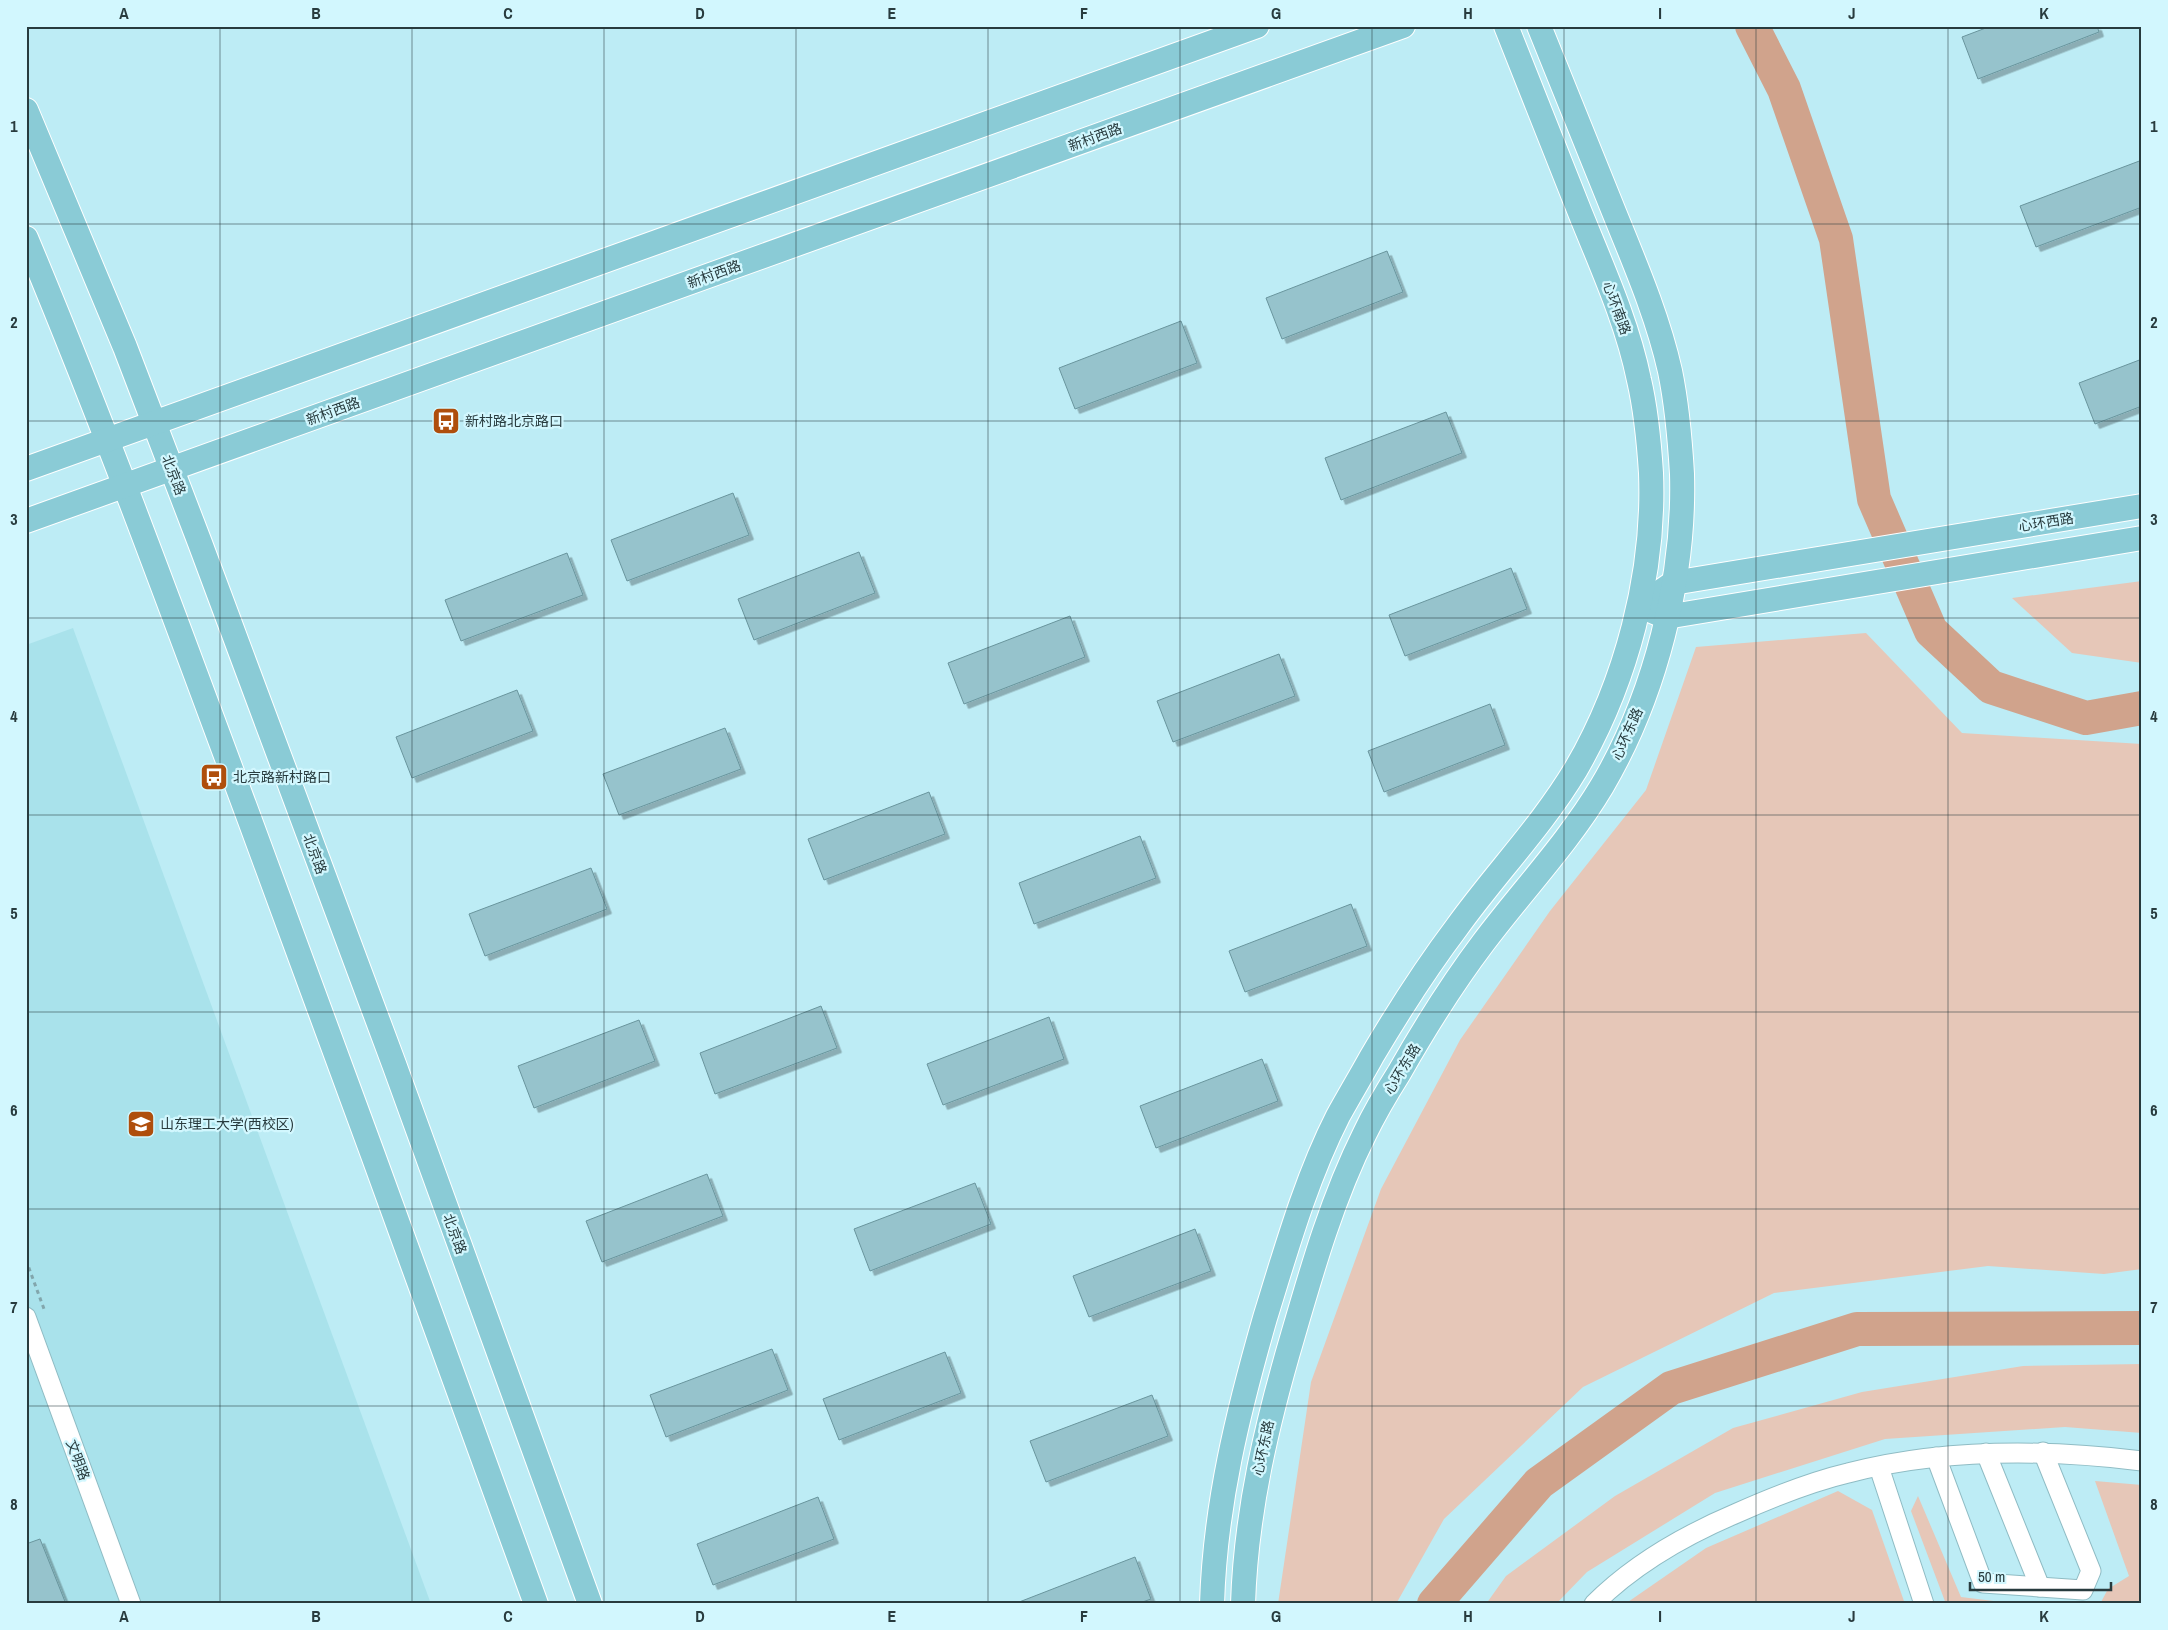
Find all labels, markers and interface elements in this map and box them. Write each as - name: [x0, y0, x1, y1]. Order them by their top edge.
- text: A: [119, 2, 129, 24]
- text: B: [311, 2, 321, 24]
- text: C: [503, 2, 513, 24]
- text: D: [695, 2, 705, 24]
- text: E: [888, 2, 897, 24]
- text: F: [1080, 2, 1088, 24]
- text: G: [1271, 2, 1281, 24]
- text: H: [1463, 2, 1473, 24]
- text: I: [1658, 2, 1662, 24]
- text: J: [1848, 2, 1856, 24]
- text: K: [2039, 2, 2049, 24]
- text: 1: [10, 115, 18, 137]
- text: 1: [2150, 115, 2158, 137]
- street label: 新村西路: [1066, 119, 1124, 155]
- street label: 新村西路: [685, 256, 743, 292]
- street label: 心环南路: [1599, 279, 1635, 337]
- text: 2: [10, 311, 18, 333]
- text: 2: [2150, 311, 2158, 333]
- street label: 新村西路: [304, 393, 362, 429]
- bus stop icon: 新村路北京路口: [431, 406, 461, 436]
- place label: 新村路北京路口: [465, 412, 563, 430]
- street label: 北京路: [158, 452, 190, 498]
- text: 3: [10, 508, 18, 530]
- text: 3: [2150, 508, 2158, 530]
- street label: 心环西路: [2017, 509, 2075, 535]
- text: 4: [10, 705, 18, 727]
- street label: 心环东路: [1607, 705, 1647, 763]
- text: 4: [2150, 705, 2158, 727]
- bus stop icon: 北京路新村路口: [199, 762, 229, 792]
- place label: 北京路新村路口: [233, 768, 331, 786]
- street label: 北京路: [299, 831, 331, 877]
- text: 5: [10, 902, 18, 924]
- text: 5: [2150, 902, 2158, 924]
- street label: 心环东路: [1380, 1040, 1424, 1098]
- text: 6: [10, 1099, 18, 1121]
- text: 6: [2150, 1099, 2158, 1121]
- school or university icon: 山东理工大学(西校区): [126, 1109, 156, 1139]
- place label: 山东理工大学(西校区): [160, 1115, 294, 1133]
- street label: 北京路: [439, 1211, 471, 1257]
- text: 7: [10, 1296, 18, 1318]
- text: 7: [2150, 1296, 2158, 1318]
- street label: 心环东路: [1248, 1419, 1278, 1477]
- street label: 文明路: [62, 1437, 94, 1483]
- text: 8: [10, 1493, 18, 1515]
- text: 8: [2150, 1493, 2158, 1515]
- scale bar: [1970, 1560, 2112, 1592]
- text: 50 m: [1978, 1566, 2005, 1587]
- text: A: [119, 1605, 129, 1627]
- text: B: [311, 1605, 321, 1627]
- text: C: [503, 1605, 513, 1627]
- text: D: [695, 1605, 705, 1627]
- text: E: [888, 1605, 897, 1627]
- text: F: [1080, 1605, 1088, 1627]
- text: G: [1271, 1605, 1281, 1627]
- text: H: [1463, 1605, 1473, 1627]
- text: I: [1658, 1605, 1662, 1627]
- text: J: [1848, 1605, 1856, 1627]
- text: K: [2039, 1605, 2049, 1627]

